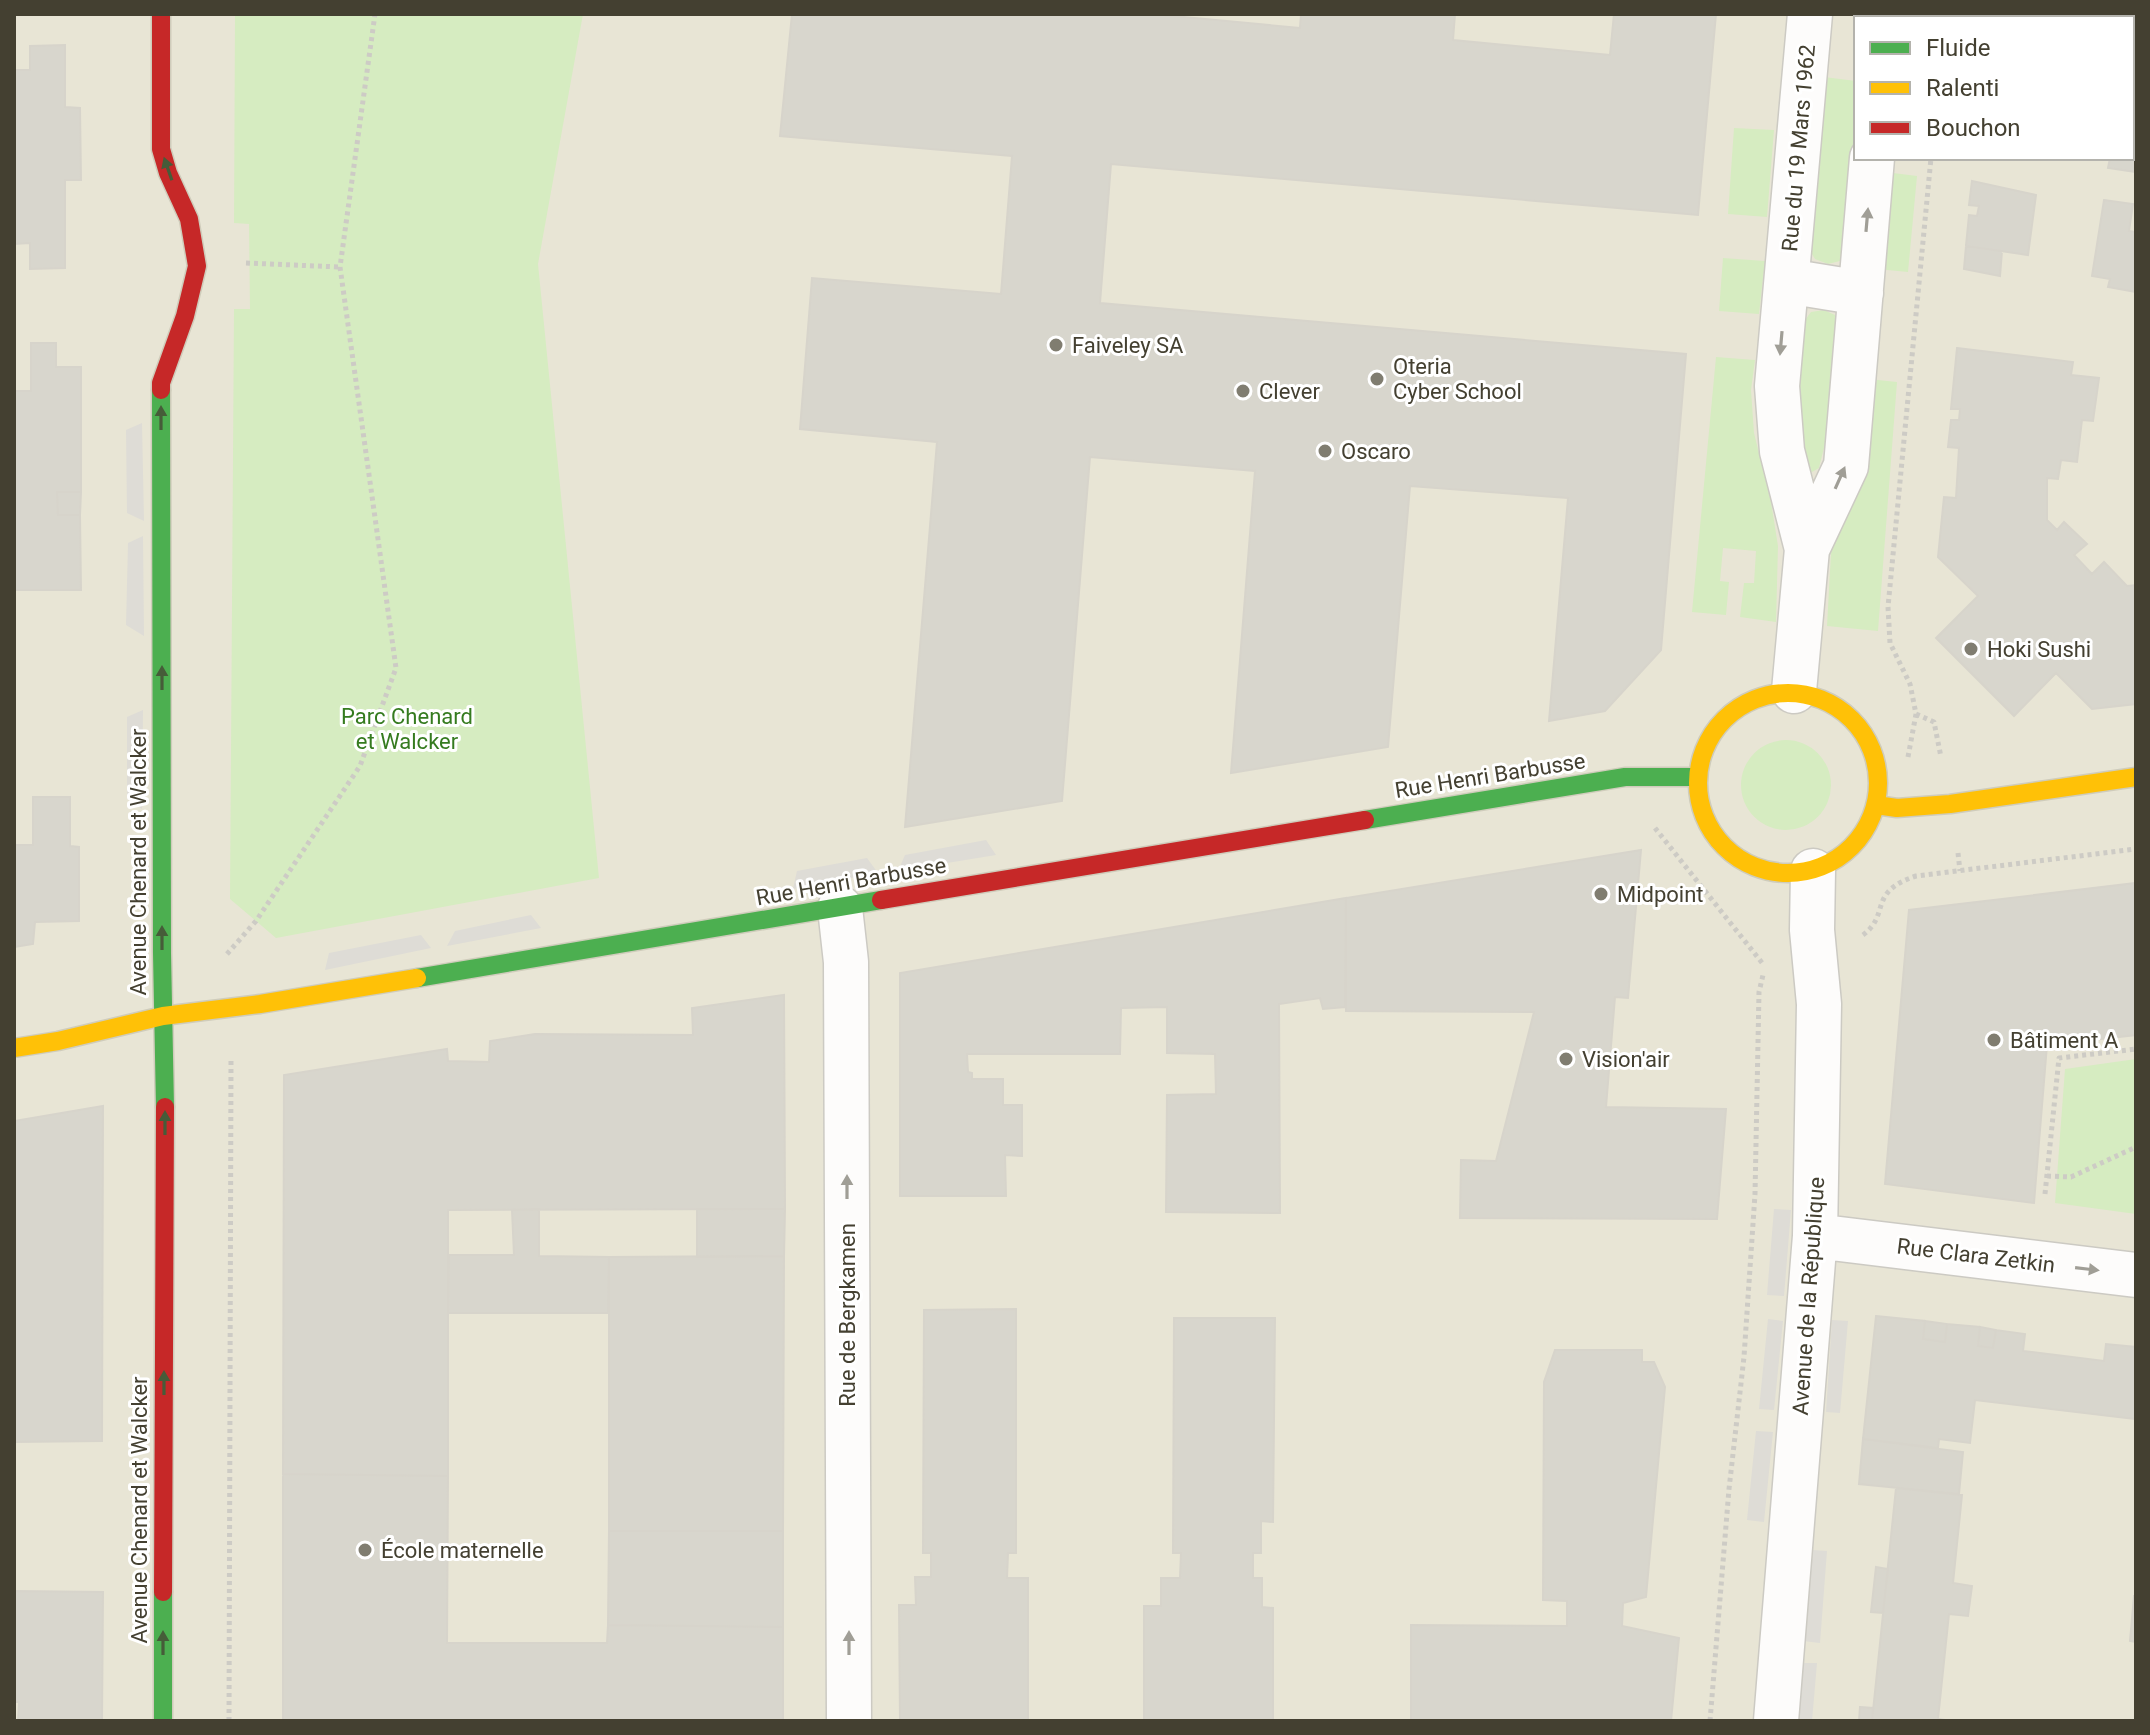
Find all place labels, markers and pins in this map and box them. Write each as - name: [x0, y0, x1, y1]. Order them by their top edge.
- place label: Faiveley SA: [1072, 333, 1184, 358]
- marker: Faiveley SA: [1047, 336, 1065, 354]
- place label: Oteria Cyber School: [1393, 354, 1522, 404]
- marker: Oteria Cyber School: [1368, 370, 1386, 388]
- place label: Clever: [1259, 379, 1320, 404]
- marker: Clever: [1234, 382, 1252, 400]
- place label: Oscaro: [1341, 439, 1411, 464]
- marker: Oscaro: [1316, 442, 1334, 460]
- place label: Hoki Sushi: [1987, 637, 2091, 662]
- marker: Hoki Sushi: [1962, 640, 1980, 658]
- place label: Midpoint: [1617, 882, 1704, 907]
- marker: Midpoint: [1592, 885, 1610, 903]
- place label: Bâtiment A: [2010, 1028, 2119, 1053]
- marker: Bâtiment A: [1985, 1031, 2003, 1049]
- place label: Vision'air: [1582, 1047, 1670, 1072]
- marker: Vision'air: [1557, 1050, 1575, 1068]
- place label: École maternelle: [381, 1538, 544, 1563]
- marker: École maternelle: [356, 1541, 374, 1559]

